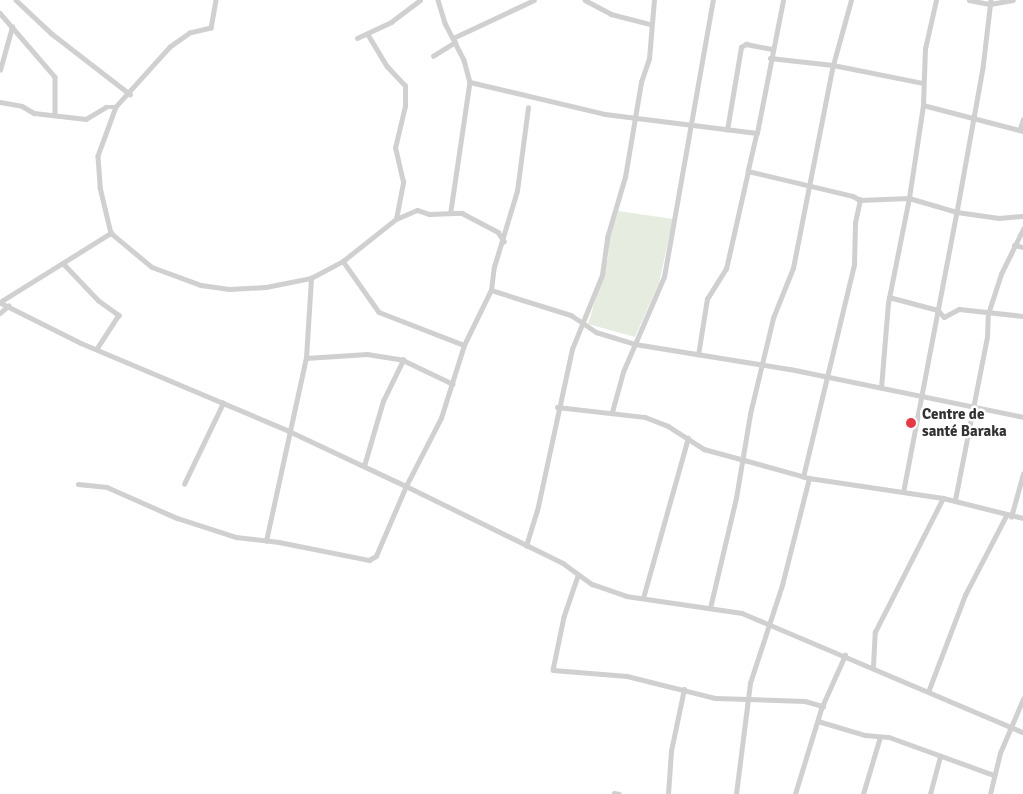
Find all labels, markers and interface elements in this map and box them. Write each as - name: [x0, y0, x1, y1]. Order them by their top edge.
- place label: Centre de santé Baraka: [922, 405, 1007, 440]
- marker: Centre de santé Baraka: [904, 416, 918, 430]

